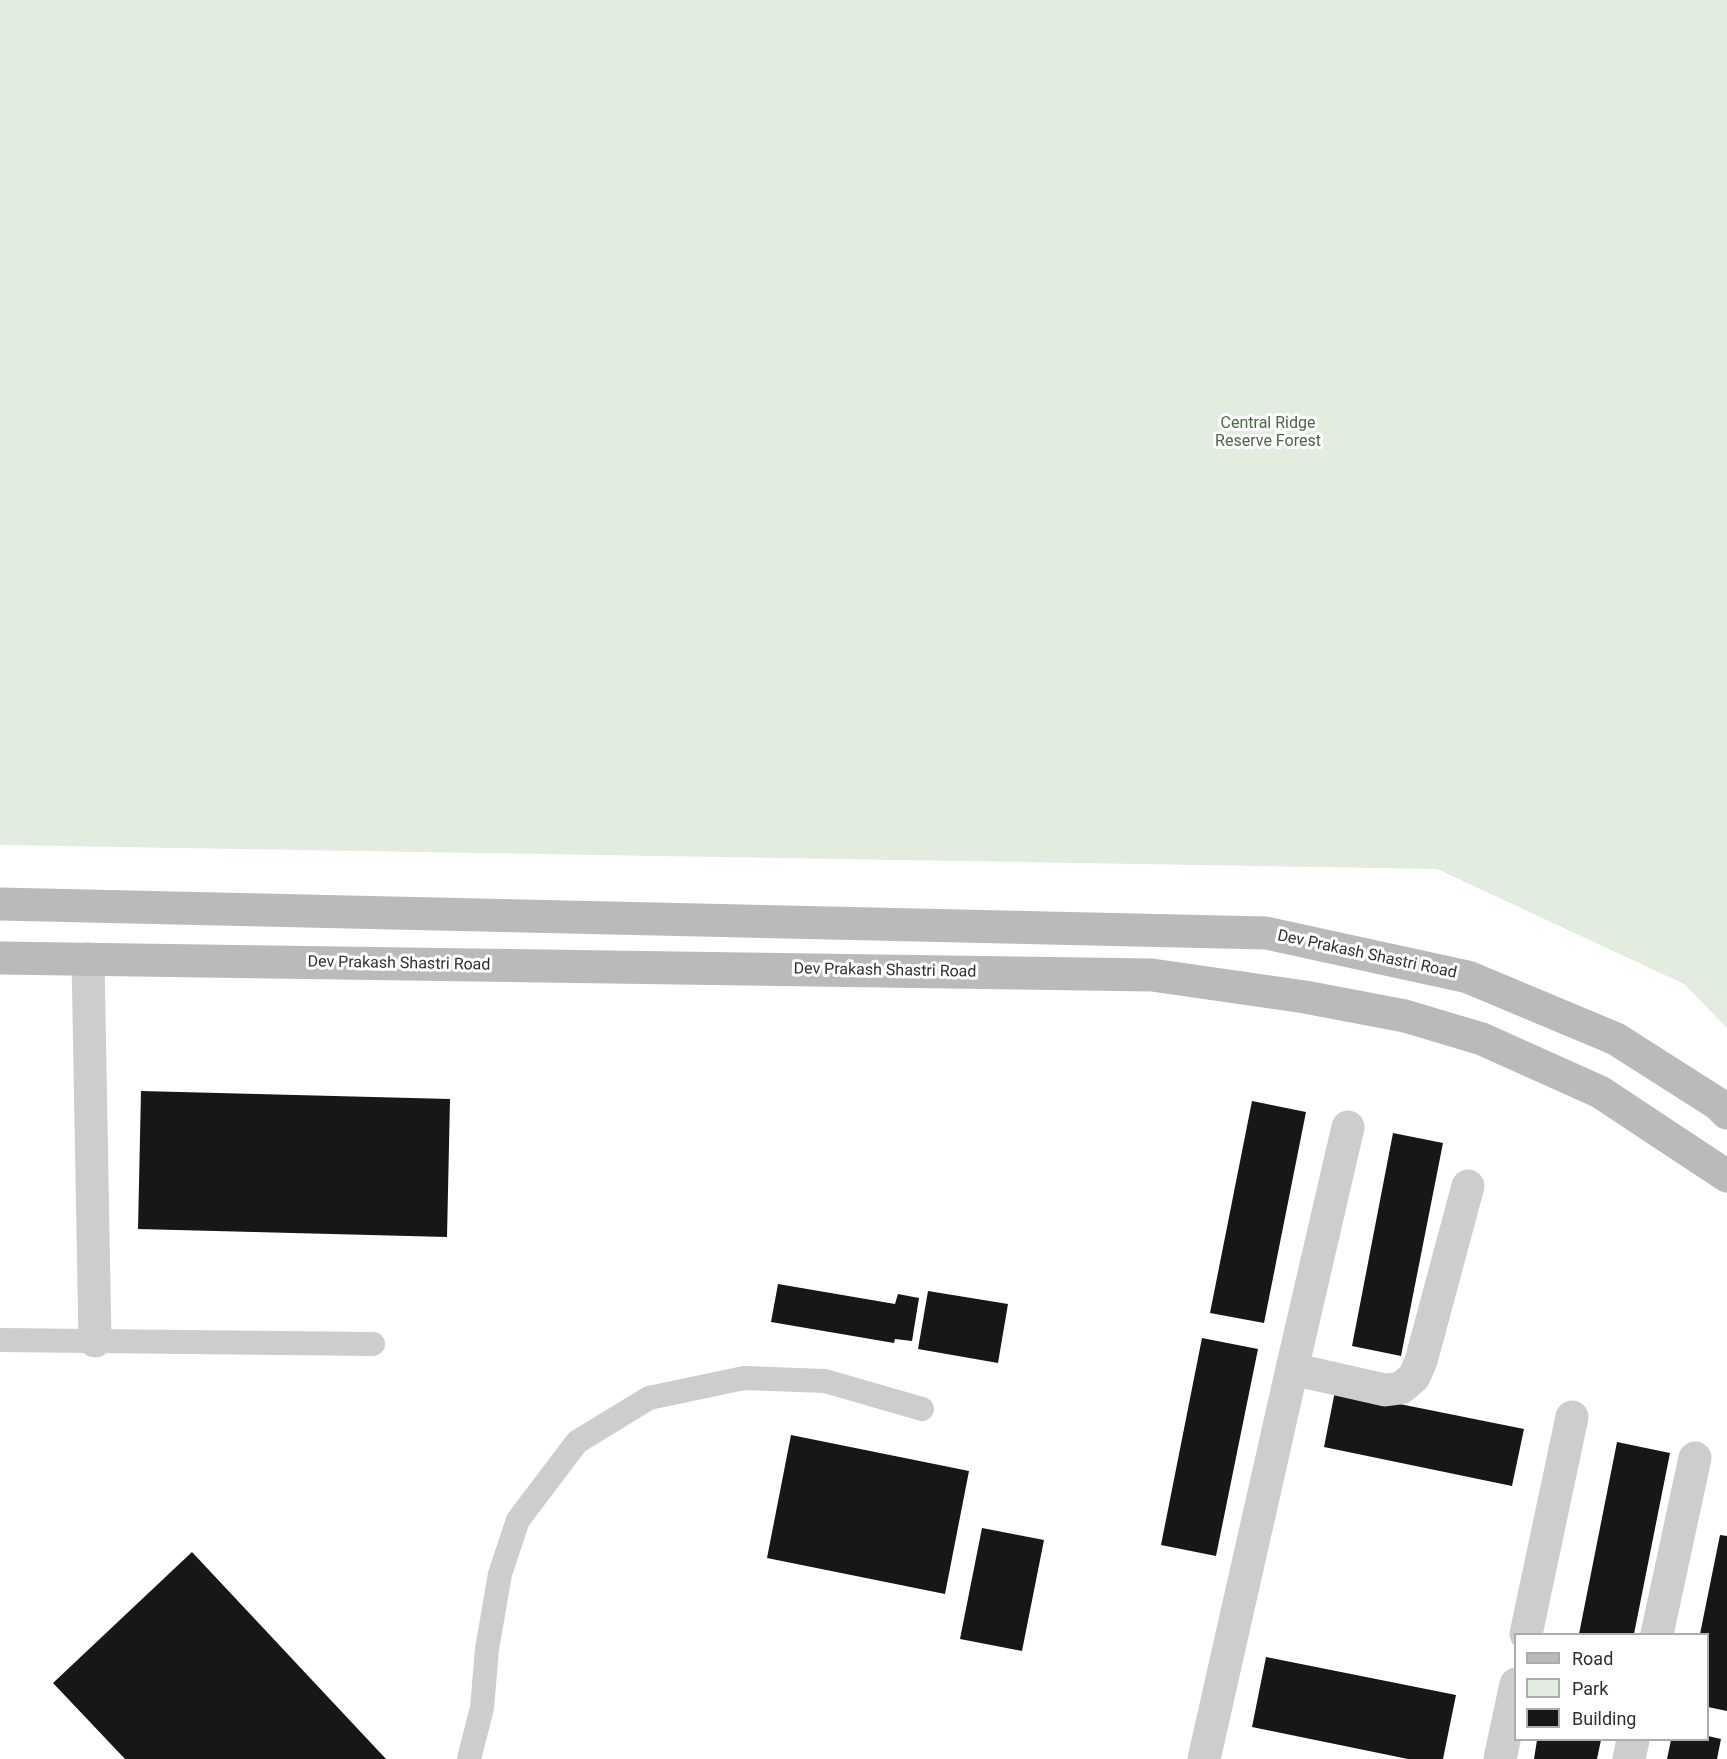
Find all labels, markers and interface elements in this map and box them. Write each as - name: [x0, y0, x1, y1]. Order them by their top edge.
- park label: Central Ridge Reserve Forest: [1215, 414, 1321, 452]
- street label: Dev Prakash Shastri Road: [1276, 927, 1458, 983]
- street label: Dev Prakash Shastri Road: [307, 953, 491, 975]
- street label: Dev Prakash Shastri Road: [793, 960, 977, 982]
- legend: [1514, 1633, 1709, 1741]
- text: Road: [1572, 1648, 1613, 1669]
- text: Park: [1572, 1678, 1608, 1699]
- text: Building: [1572, 1708, 1636, 1729]

